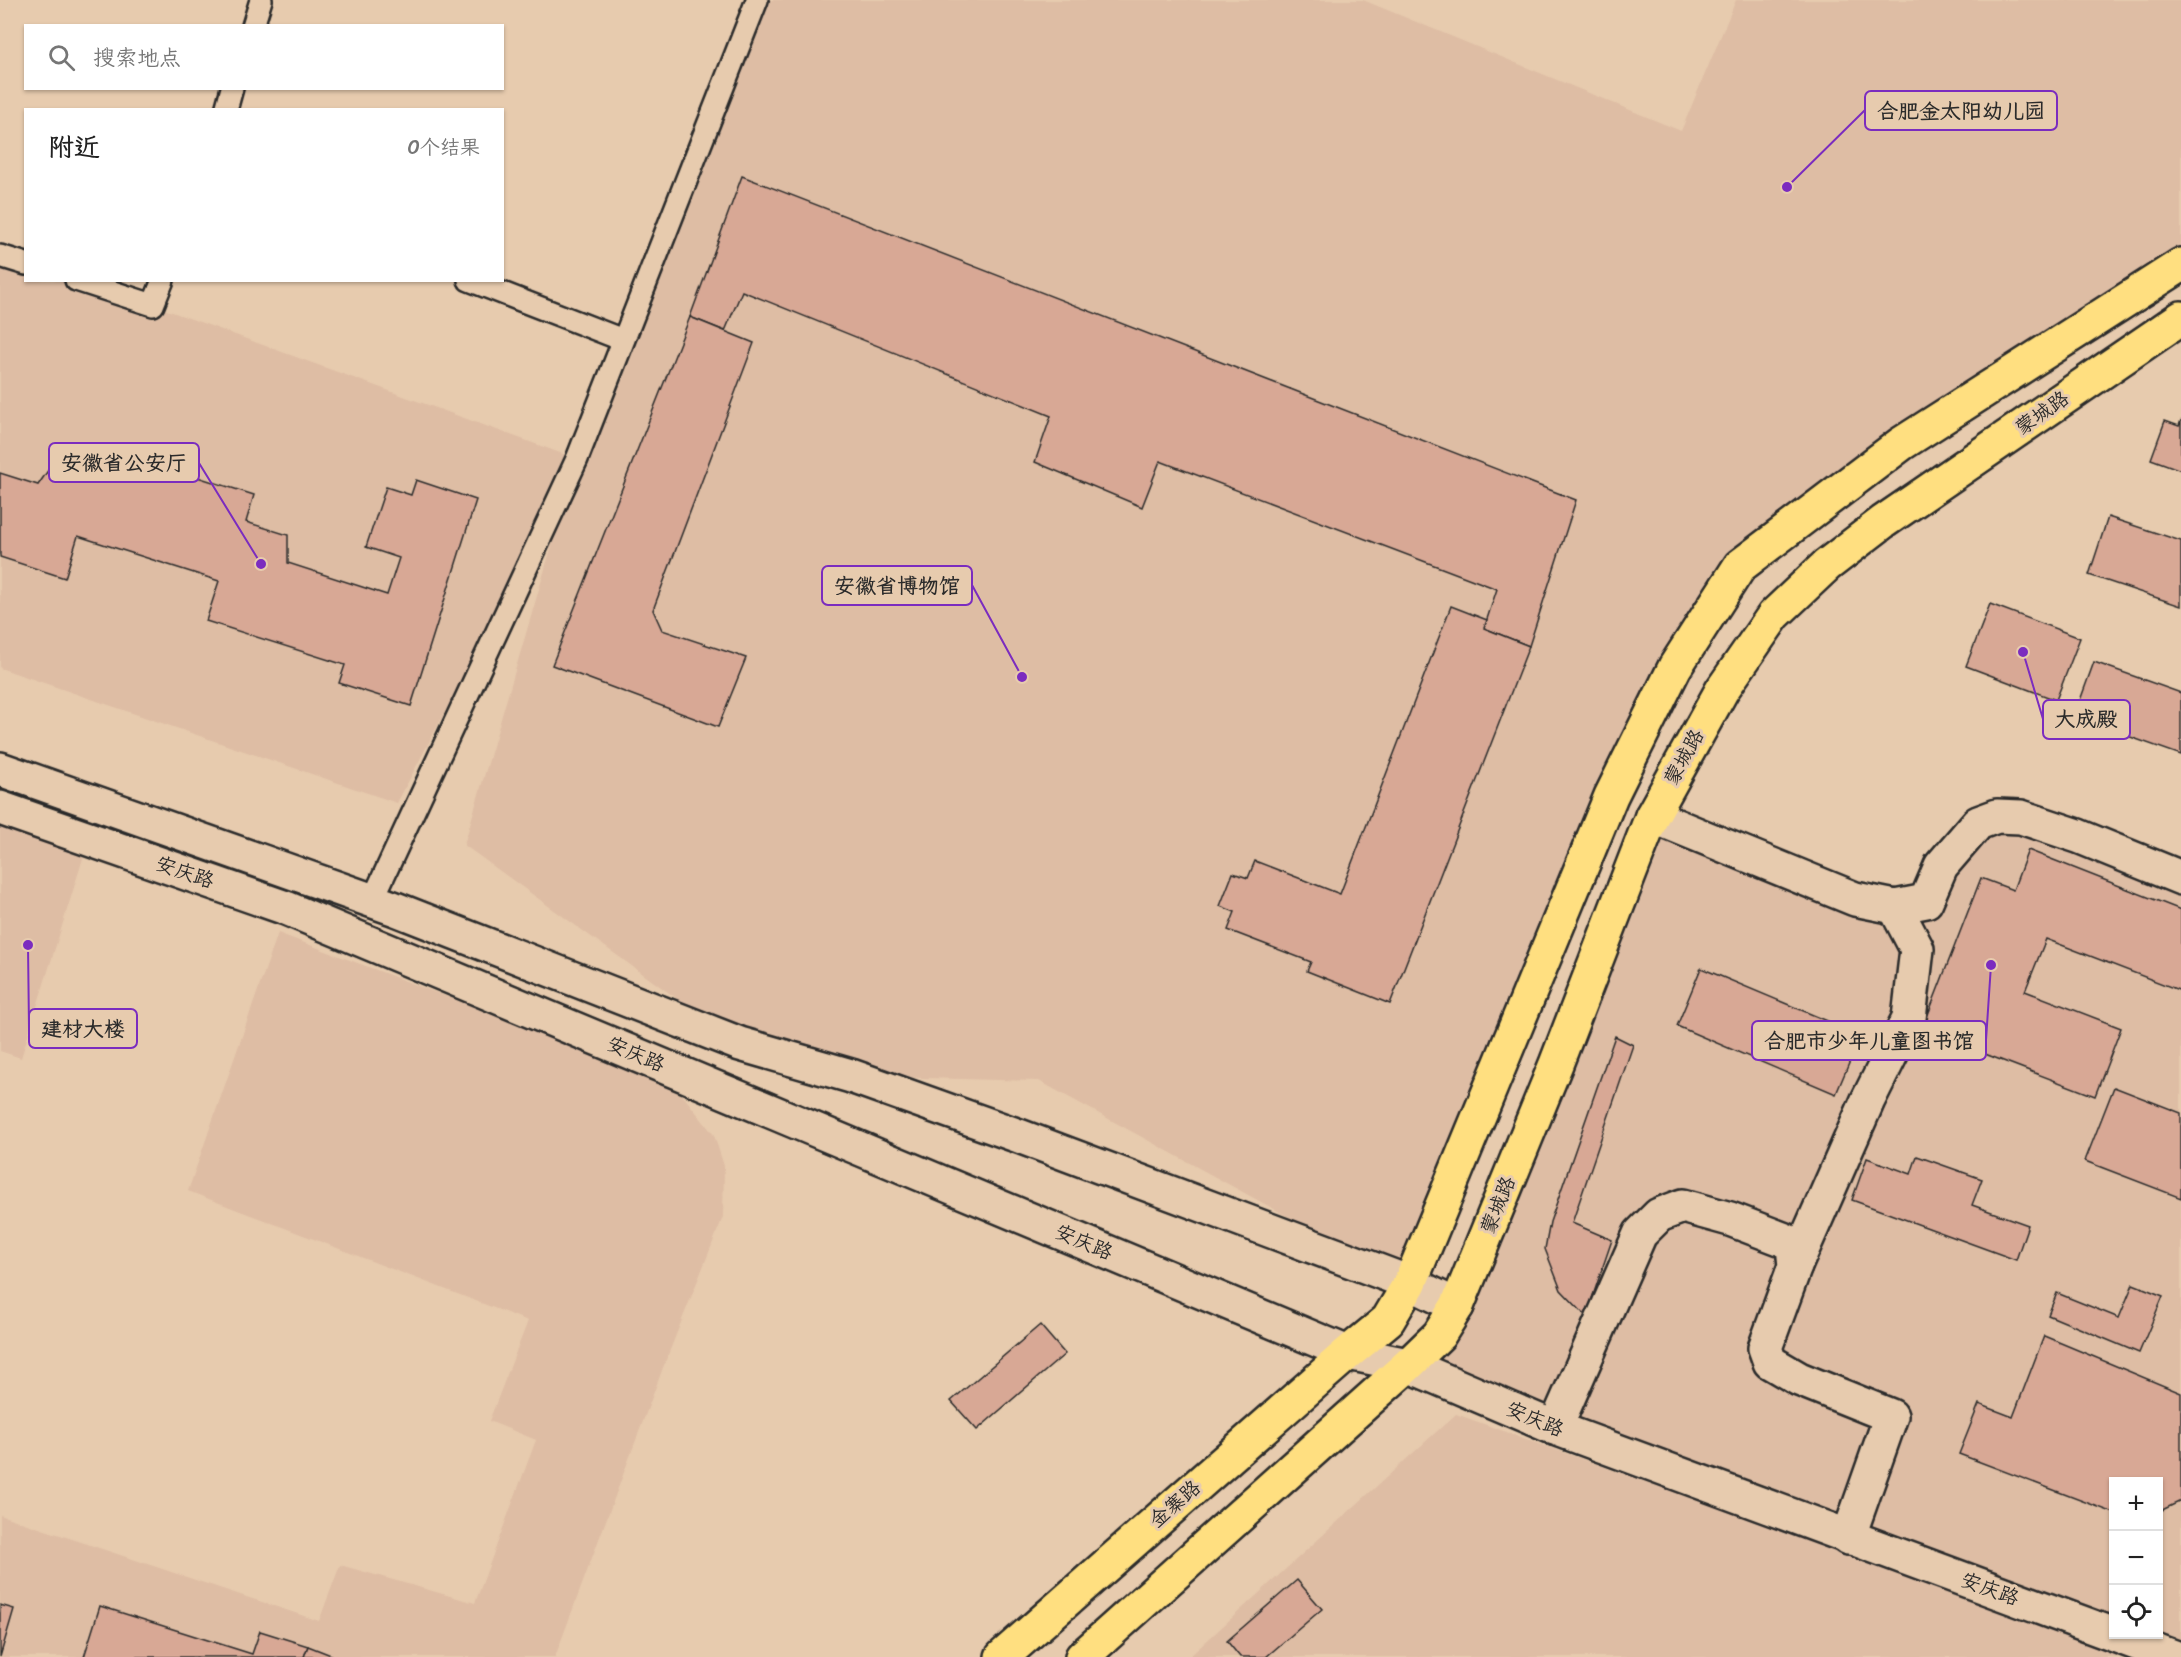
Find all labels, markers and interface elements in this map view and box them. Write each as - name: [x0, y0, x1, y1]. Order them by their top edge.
- search box: [24, 24, 504, 90]
- text: 搜索地点: [93, 38, 181, 77]
- icon: search: [45, 41, 78, 74]
- callout: 合肥金太阳幼儿园: [1865, 91, 2057, 130]
- text: 合肥金太阳幼儿园: [1877, 92, 2045, 130]
- text: 附近: [48, 124, 100, 170]
- text: 0个结果: [407, 130, 480, 165]
- street label: 蒙城路: [2007, 381, 2077, 445]
- callout: 安徽省公安厅: [49, 443, 199, 482]
- text: 安徽省公安厅: [61, 444, 187, 482]
- callout: 安徽省博物馆: [822, 566, 972, 605]
- text: 安徽省博物馆: [834, 567, 960, 605]
- callout: 大成殿: [2043, 700, 2130, 739]
- text: 大成殿: [2055, 700, 2118, 738]
- street label: 蒙城路: [1654, 721, 1714, 792]
- street label: 安庆路: [151, 846, 220, 899]
- callout: 建材大楼: [29, 1009, 137, 1048]
- text: 建材大楼: [41, 1010, 125, 1048]
- callout: 合肥市少年儿童图书馆: [1752, 1021, 1986, 1060]
- text: 合肥市少年儿童图书馆: [1764, 1022, 1974, 1060]
- street label: 安庆路: [602, 1026, 671, 1082]
- street label: 蒙城路: [1471, 1170, 1526, 1239]
- street label: 安庆路: [1050, 1214, 1119, 1270]
- street label: 安庆路: [1501, 1391, 1570, 1447]
- street label: 金寨路: [1141, 1470, 1210, 1537]
- map controls: [2109, 1477, 2163, 1639]
- button: +: [2109, 1477, 2163, 1531]
- button: −: [2109, 1531, 2163, 1585]
- street label: 安庆路: [1956, 1562, 2025, 1616]
- button: locate: [2109, 1585, 2163, 1639]

